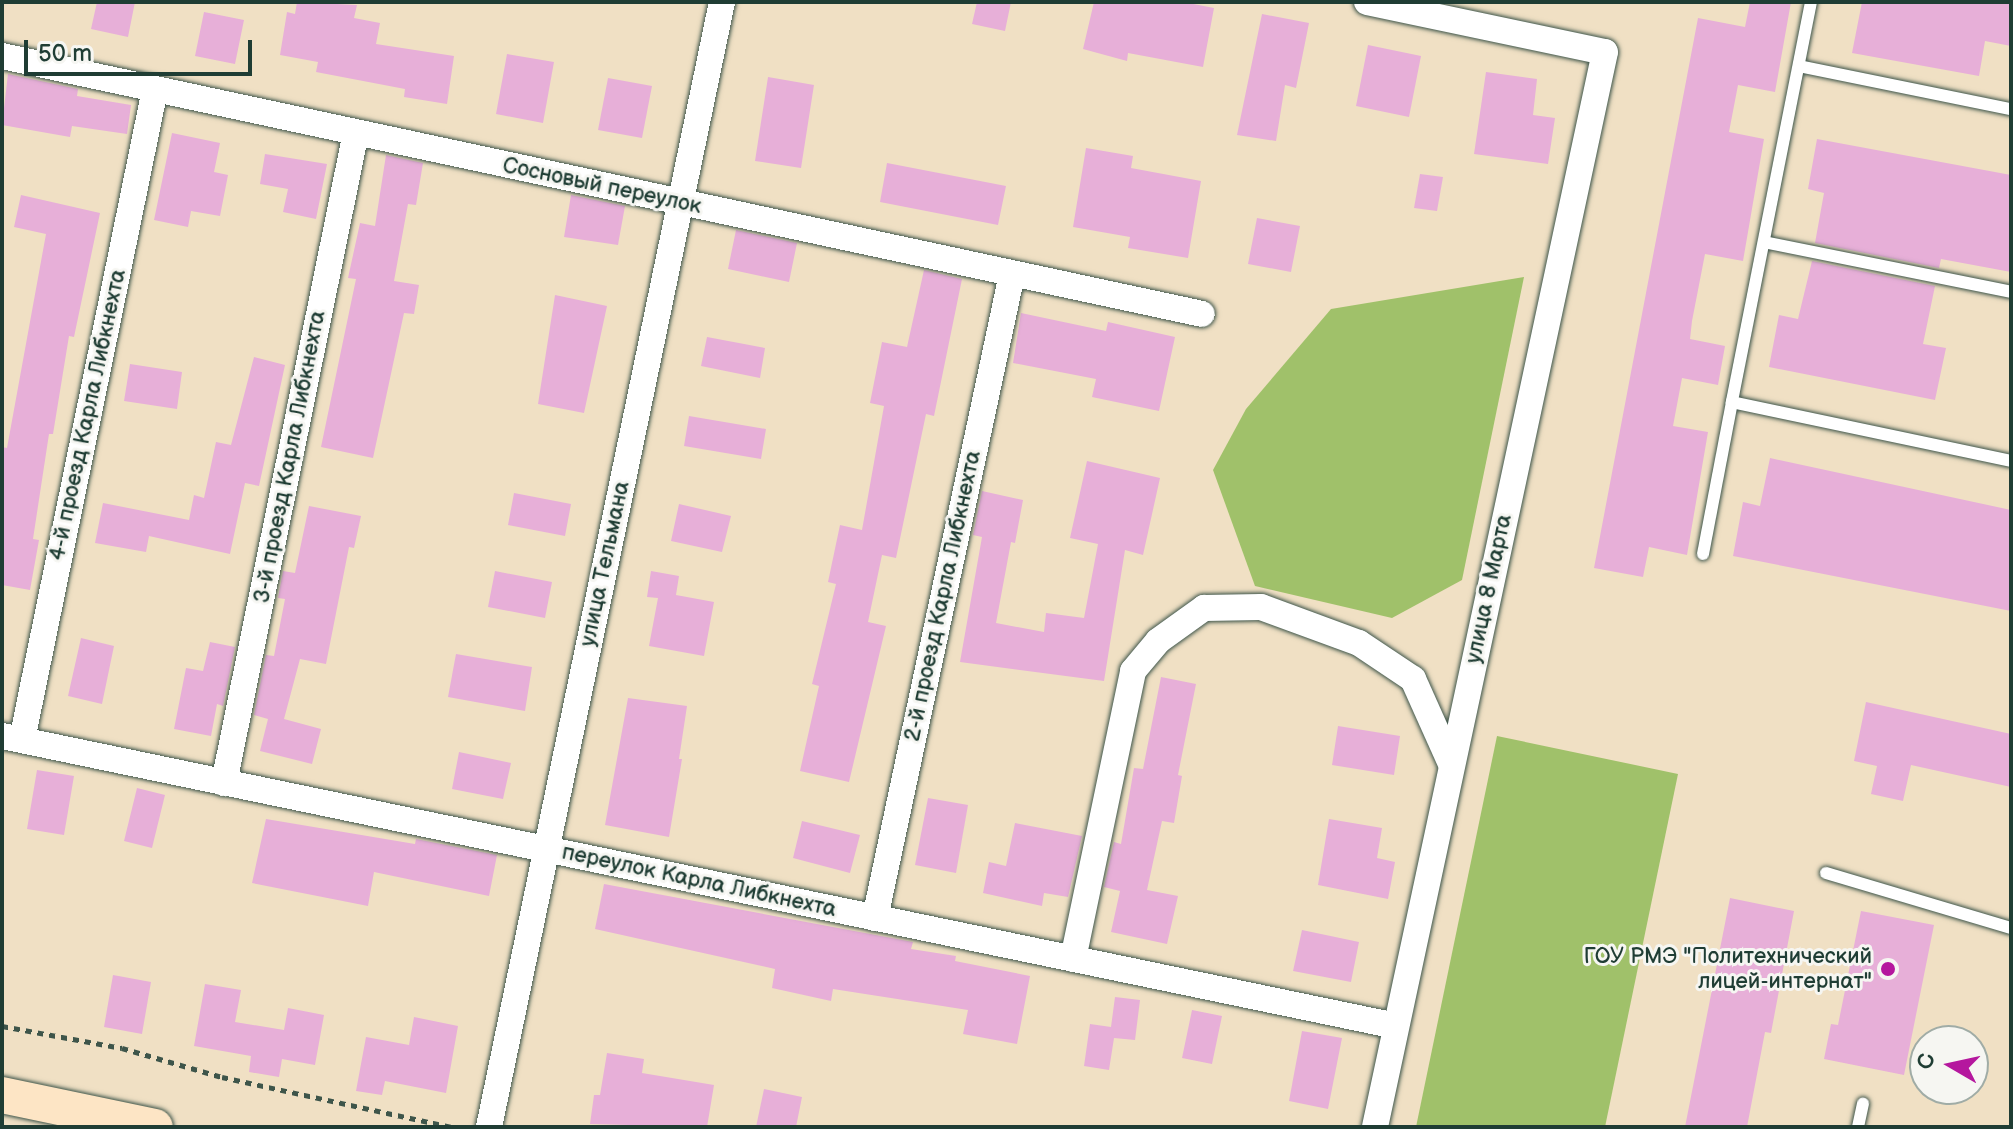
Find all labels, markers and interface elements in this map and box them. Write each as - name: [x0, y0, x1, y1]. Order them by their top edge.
- scale bar: [28, 24, 256, 74]
- text: 50 m: [38, 39, 92, 68]
- street label: Сосновый переулок: [500, 152, 704, 220]
- street label: 4-й проезд Карла Либкнехта: [44, 267, 132, 563]
- street label: 3-й проезд Карла Либкнехта: [249, 309, 331, 605]
- street label: 2-й проезд Карла Либкнехта: [899, 448, 987, 744]
- street label: улица Тельмана: [575, 479, 635, 649]
- street label: улица 8 Марта: [1460, 512, 1518, 666]
- street label: переулок Карла Либкнехта: [559, 839, 839, 923]
- place label: ГОУ РМЭ "Политехнический лицей-интернат": [1584, 943, 1872, 994]
- marker: ГОУ РМЭ "Политехнический лицей-интернат": [1879, 960, 1897, 978]
- north arrow: [1909, 1025, 1989, 1105]
- text: С: [1912, 1052, 1941, 1071]

